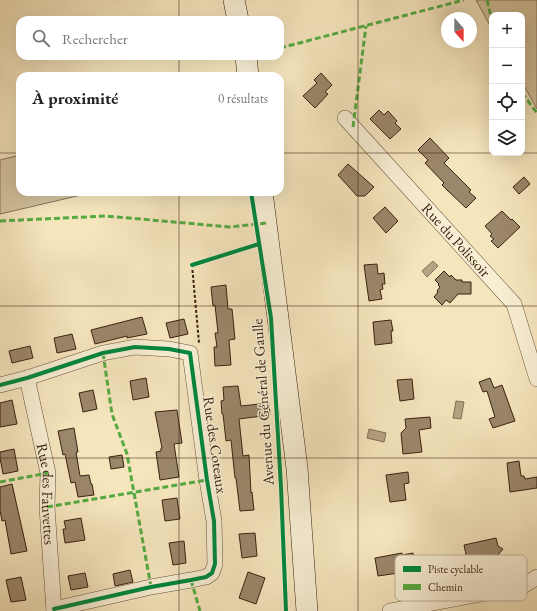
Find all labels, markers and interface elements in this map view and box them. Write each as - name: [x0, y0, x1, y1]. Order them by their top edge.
- north arrow: [441, 12, 477, 48]
- map controls: [489, 12, 525, 156]
- button: +: [489, 12, 525, 48]
- search box: [16, 16, 284, 60]
- icon: search: [30, 27, 52, 49]
- text: Rechercher: [62, 29, 128, 48]
- button: −: [489, 48, 525, 84]
- button: locate: [489, 84, 525, 120]
- text: À proximité: [32, 87, 118, 109]
- text: 0 résultats: [218, 90, 268, 107]
- button: layers: [489, 120, 525, 156]
- street label: Rue du Polissoir: [418, 199, 495, 281]
- street label: Avenue du Général de Gaulle: [247, 318, 278, 487]
- street label: Rue des Coteaux: [199, 395, 232, 495]
- street label: Rue des Fauvettes: [33, 441, 60, 545]
- legend: [395, 555, 527, 601]
- text: Piste cyclable: [428, 562, 484, 576]
- text: Chemin: [428, 580, 463, 594]

